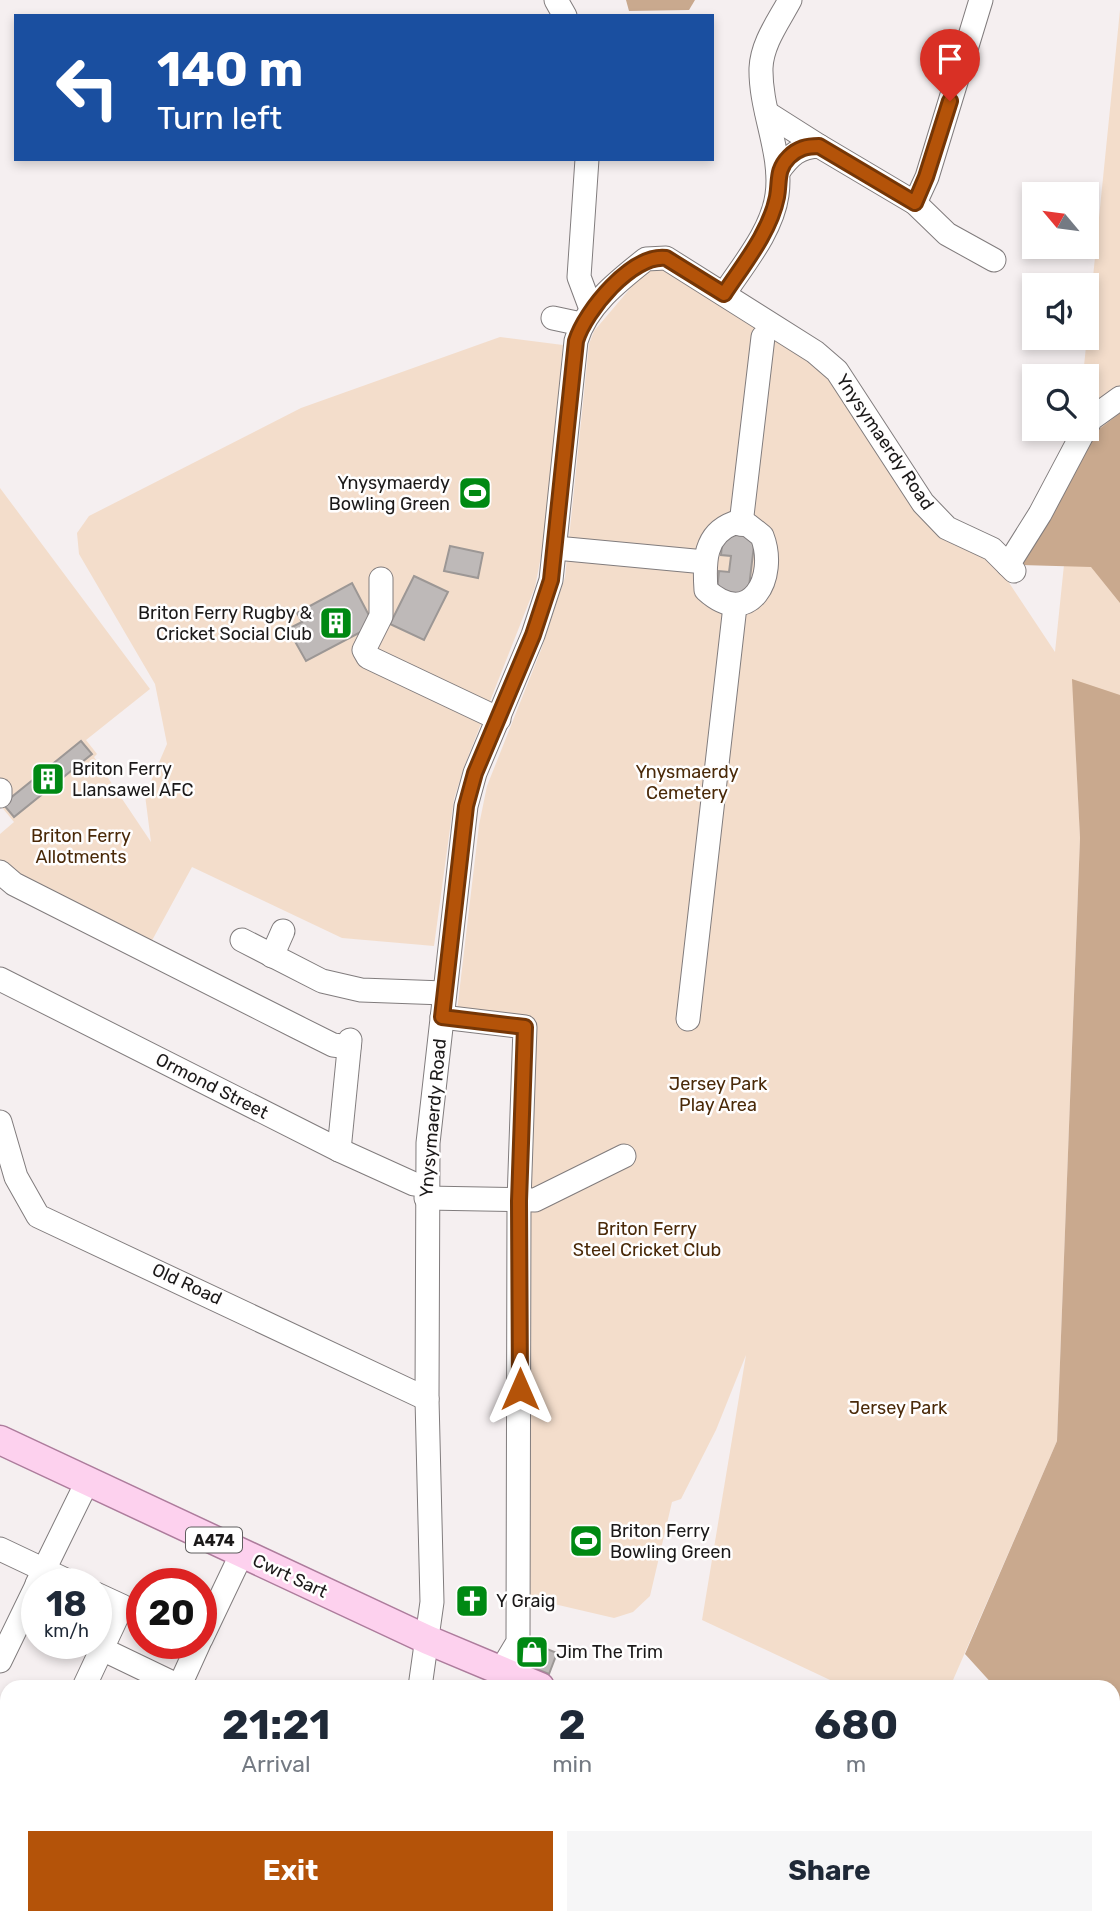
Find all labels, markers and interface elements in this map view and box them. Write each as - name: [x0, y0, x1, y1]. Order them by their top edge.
- pin: [920, 29, 980, 101]
- text: 140 m: [157, 40, 303, 98]
- icon: arrive: [931, 40, 969, 78]
- icon: left: [42, 42, 133, 133]
- text: Turn left: [157, 99, 282, 137]
- north arrow: [1022, 182, 1099, 259]
- map controls: [1022, 182, 1099, 441]
- button: sound: [1022, 273, 1099, 350]
- button: search: [1022, 364, 1099, 441]
- street label: Ynysymaerdy Road: [831, 370, 939, 514]
- place label: Ynysymaerdy Bowling Green: [329, 472, 450, 515]
- sports icon: Ynysymaerdy Bowling Green: [456, 474, 494, 512]
- place label: Briton Ferry Rugby & Cricket Social Club: [138, 602, 313, 645]
- building icon: Briton Ferry Rugby & Cricket Social Club: [317, 604, 355, 642]
- place label: Briton Ferry Llansawel AFC: [72, 758, 193, 801]
- building icon: Briton Ferry Llansawel AFC: [29, 760, 67, 798]
- park label: Ynysmaerdy Cemetery: [635, 761, 739, 804]
- park label: Briton Ferry Allotments: [31, 825, 131, 868]
- street label: Ynysymaerdy Road: [415, 1038, 451, 1198]
- street label: Ormond Street: [152, 1048, 272, 1124]
- park label: Jersey Park Play Area: [669, 1073, 768, 1116]
- park label: Briton Ferry Steel Cricket Club: [573, 1218, 721, 1261]
- street label: Old Road: [149, 1258, 225, 1310]
- position arrow: [483, 1352, 557, 1426]
- park label: Jersey Park: [849, 1397, 948, 1419]
- place label: Briton Ferry Bowling Green: [610, 1520, 731, 1563]
- sports icon: Briton Ferry Bowling Green: [567, 1522, 605, 1560]
- road number: A474: [186, 1528, 242, 1552]
- street label: Cwrt Sart: [249, 1549, 331, 1603]
- speed limit sign: 20: [126, 1568, 217, 1659]
- church icon: Y Graig: [453, 1582, 491, 1620]
- text: 18: [46, 1583, 87, 1625]
- place label: Y Graig: [496, 1590, 556, 1612]
- text: km/h: [44, 1620, 89, 1642]
- shop icon: Jim The Trim: [513, 1633, 551, 1671]
- place label: Jim The Trim: [556, 1641, 663, 1663]
- text: 21:21: [222, 1700, 330, 1750]
- text: 2: [558, 1700, 586, 1750]
- text: 680: [814, 1700, 898, 1750]
- text: Arrival: [242, 1750, 311, 1778]
- text: min: [552, 1750, 592, 1778]
- text: m: [846, 1750, 866, 1778]
- button: Exit: [28, 1831, 553, 1911]
- button: Share: [567, 1831, 1092, 1911]

